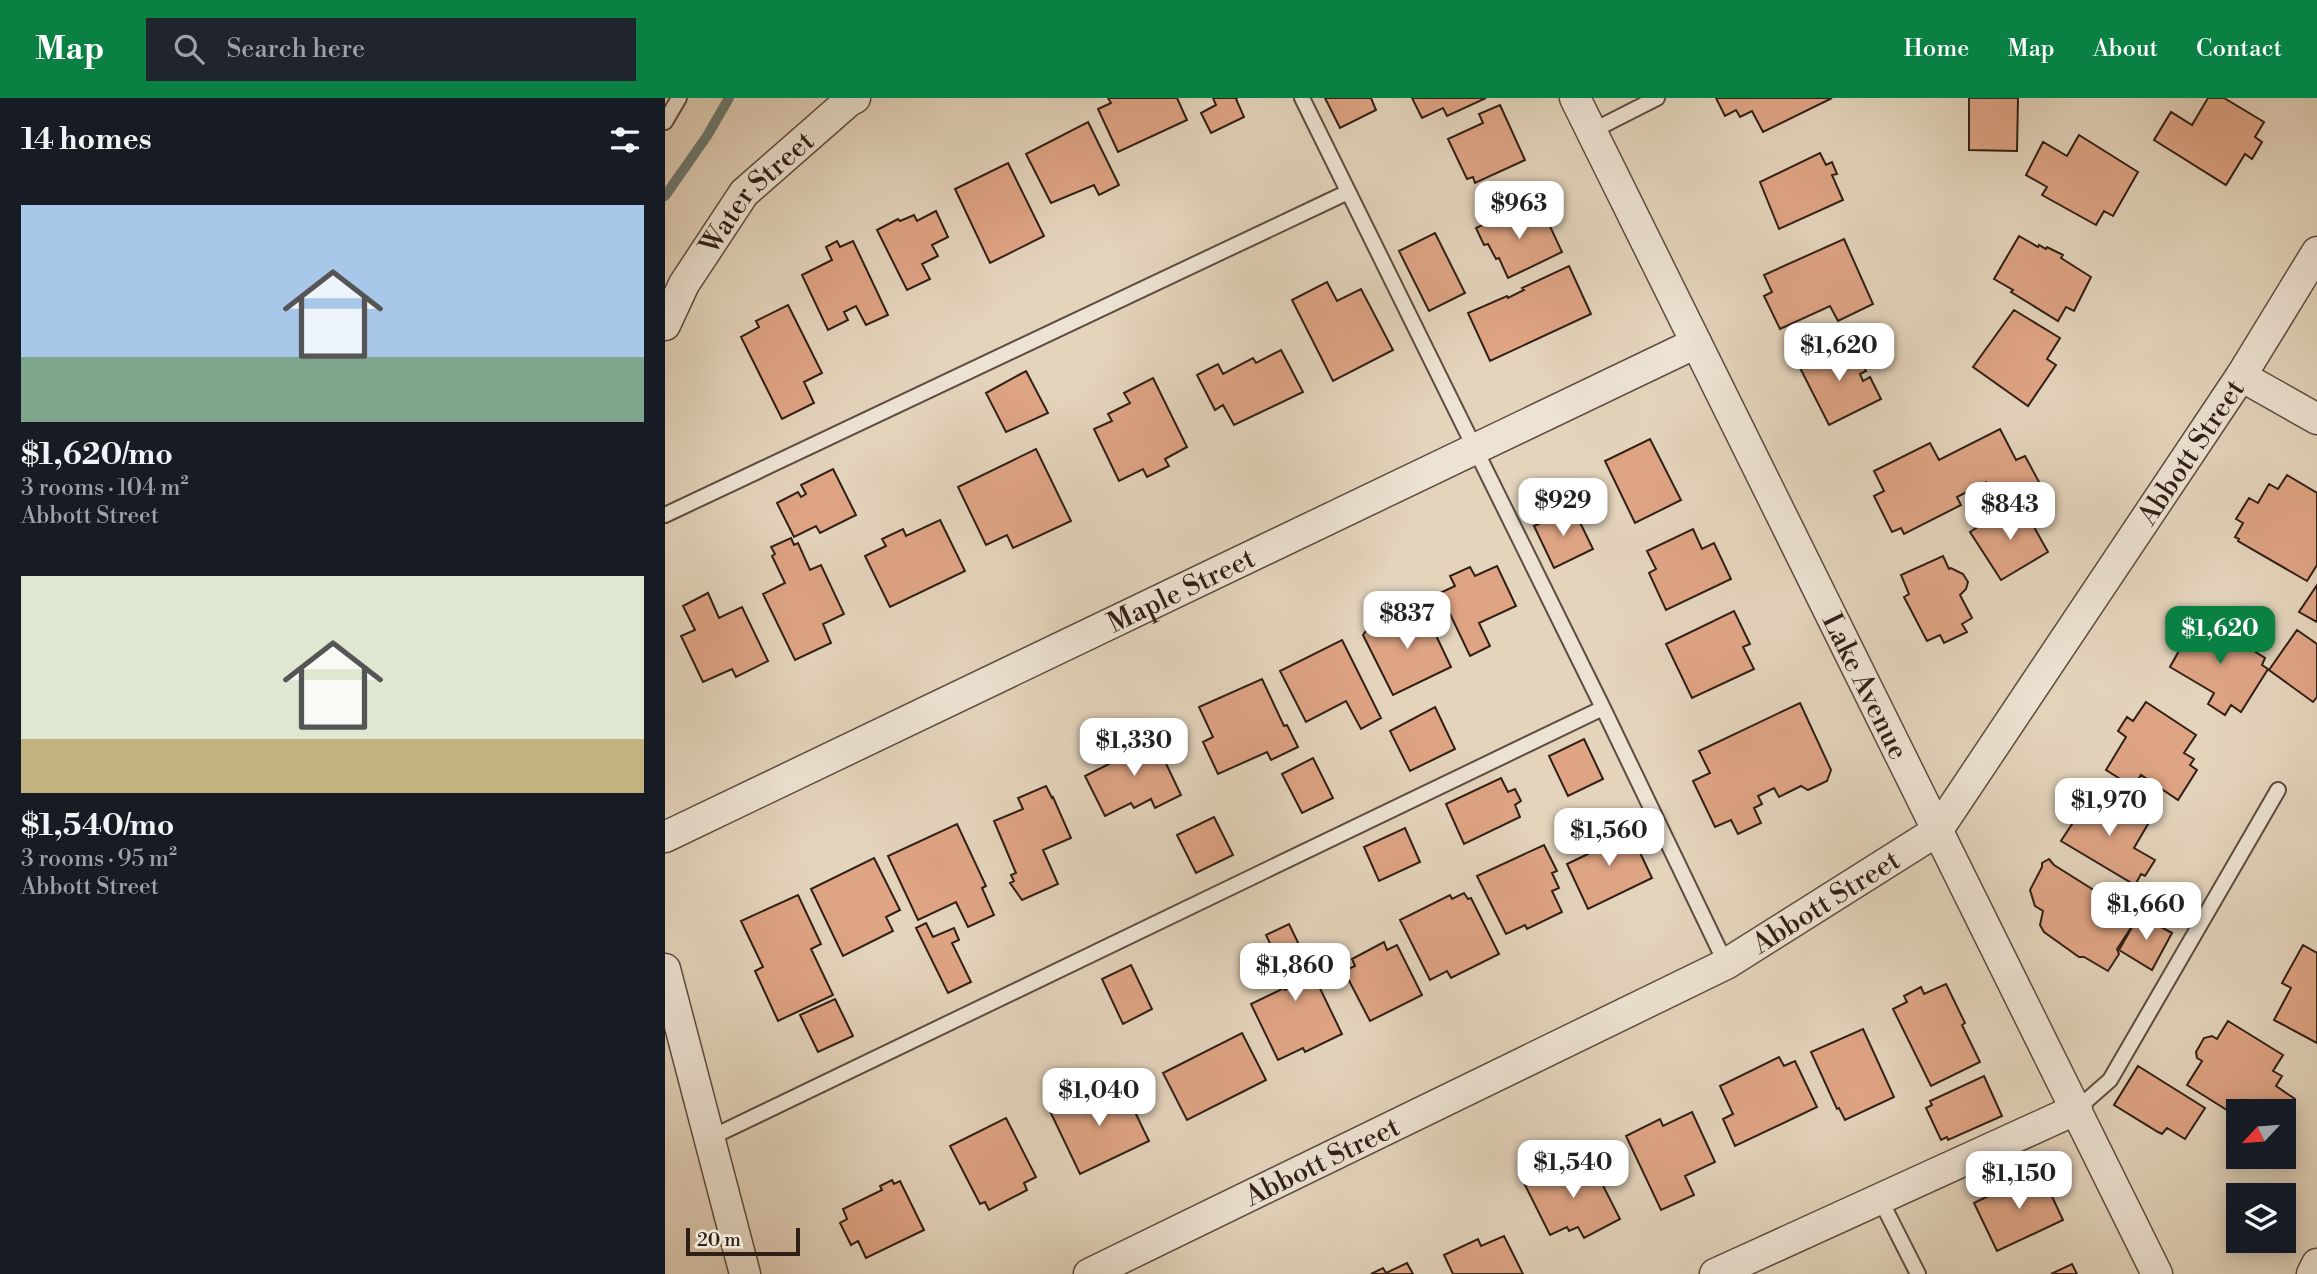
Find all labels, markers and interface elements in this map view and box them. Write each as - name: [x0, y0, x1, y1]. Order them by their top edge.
- search box: [146, 18, 636, 81]
- text: Map: [35, 29, 104, 70]
- icon: search: [170, 30, 208, 68]
- text: Search here: [226, 33, 365, 65]
- text: Home: [1904, 34, 1969, 64]
- text: Map: [2007, 34, 2055, 64]
- text: About: [2093, 34, 2158, 64]
- text: Contact: [2196, 34, 2282, 64]
- text: 14 homes: [21, 121, 152, 159]
- icon: filters: [606, 121, 644, 159]
- street label: Water Street: [692, 124, 822, 262]
- pin: $963: [1478, 181, 1560, 241]
- text: $963: [1491, 190, 1547, 218]
- icon: home: [270, 251, 396, 377]
- pin: $1,620: [1782, 324, 1896, 383]
- text: $1,620: [1800, 332, 1878, 360]
- street label: Abbott Street: [2130, 373, 2253, 533]
- text: $1,620/mo: [21, 436, 173, 474]
- text: 3 rooms · 104 m²: [21, 474, 189, 502]
- pin: $929: [1522, 478, 1604, 538]
- pin: $843: [1969, 482, 2051, 542]
- text: $929: [1534, 487, 1592, 515]
- text: $843: [1981, 491, 2039, 519]
- text: Abbott Street: [21, 502, 159, 530]
- street label: Maple Street: [1102, 541, 1261, 641]
- pin: $837: [1366, 592, 1448, 651]
- text: $837: [1379, 600, 1435, 628]
- pin: $1,620: [2163, 606, 2277, 666]
- street label: Lake Avenue: [1814, 607, 1916, 766]
- text: $1,620: [2181, 615, 2259, 643]
- icon: home: [270, 622, 396, 748]
- pin: $1,330: [1077, 718, 1191, 778]
- text: $1,330: [1096, 727, 1172, 755]
- pin: $1,970: [2052, 778, 2166, 838]
- text: $1,970: [2071, 787, 2147, 815]
- text: $1,540/mo: [21, 807, 174, 845]
- pin: $1,560: [1552, 808, 1666, 868]
- text: $1,560: [1570, 817, 1648, 845]
- street label: Abbott Street: [1745, 843, 1907, 963]
- text: 3 rooms · 95 m²: [21, 845, 177, 873]
- text: Abbott Street: [21, 873, 159, 901]
- pin: $1,660: [2089, 882, 2203, 942]
- text: $1,660: [2107, 891, 2185, 919]
- pin: $1,860: [1238, 944, 1352, 1003]
- text: $1,860: [1256, 952, 1334, 980]
- pin: $1,040: [1042, 1068, 1156, 1128]
- text: $1,040: [1059, 1077, 1139, 1105]
- north arrow: [2226, 1099, 2296, 1169]
- map controls: [2226, 1099, 2296, 1253]
- street label: Abbott Street: [1239, 1110, 1406, 1215]
- pin: $1,540: [1516, 1140, 1630, 1200]
- text: $1,540: [1534, 1149, 1612, 1177]
- pin: $1,150: [1962, 1152, 2076, 1211]
- text: $1,150: [1982, 1160, 2056, 1188]
- button: layers: [2226, 1183, 2296, 1253]
- scale bar: [686, 1225, 800, 1257]
- text: 20 m: [697, 1228, 741, 1252]

